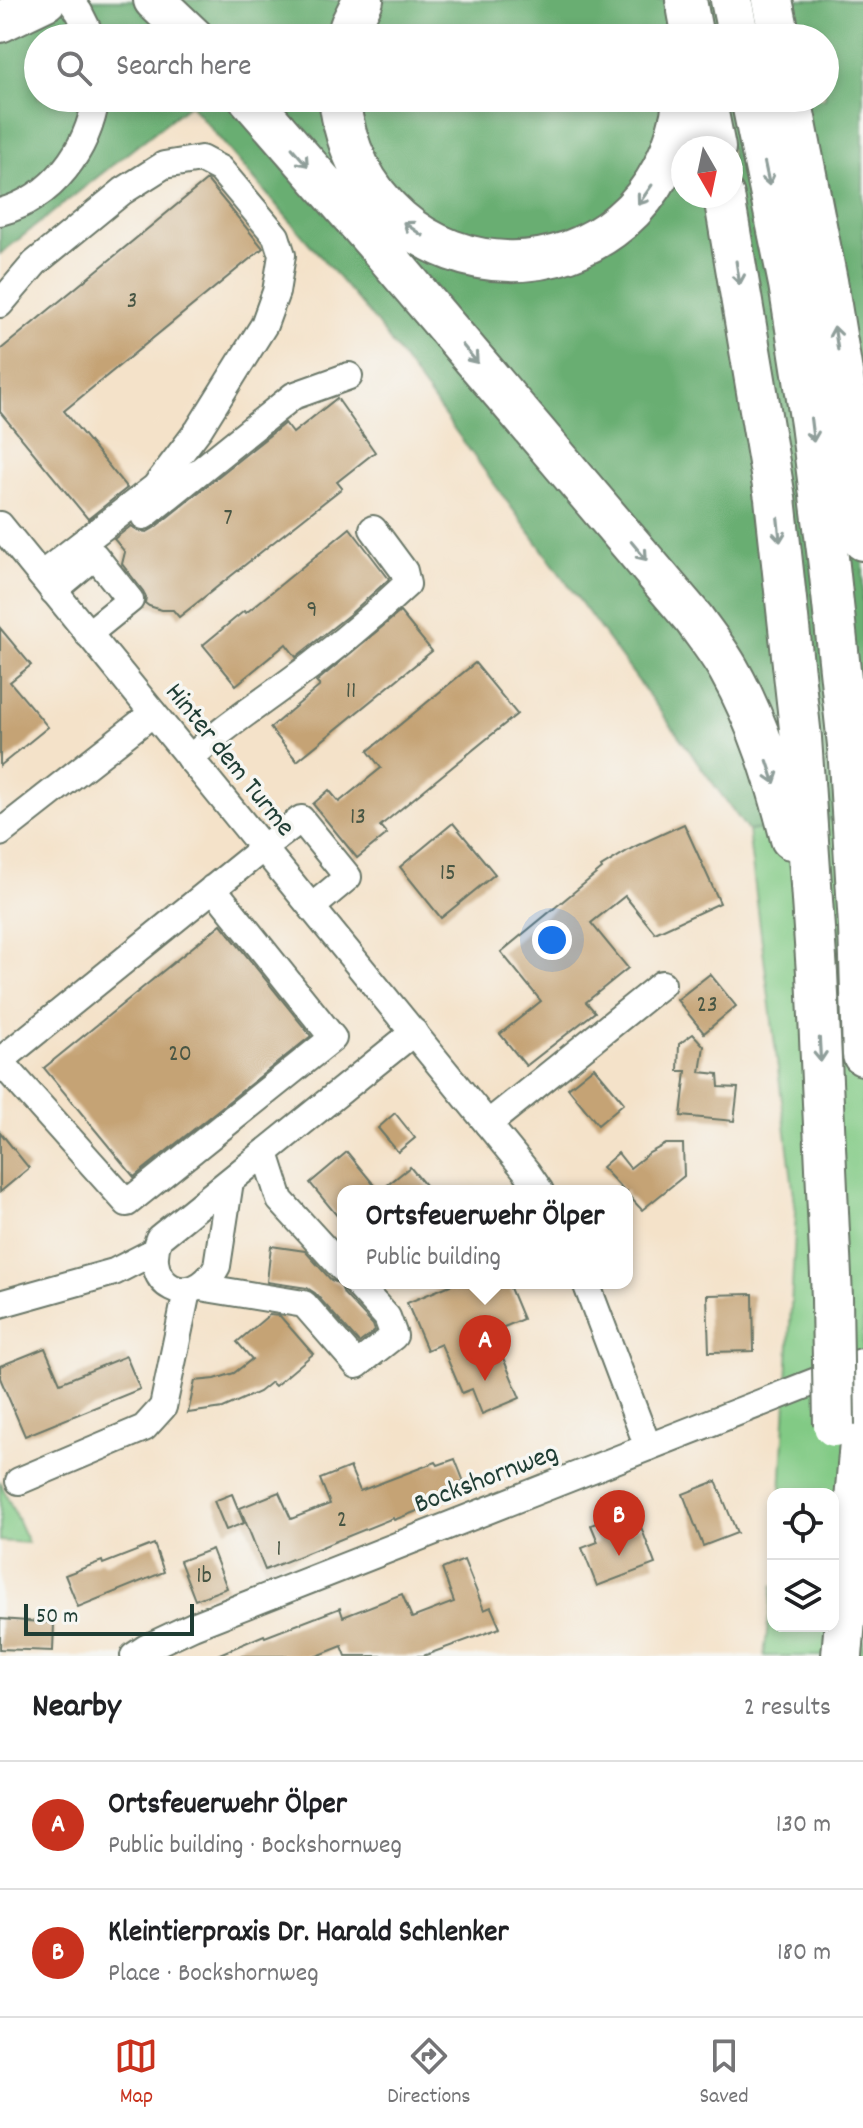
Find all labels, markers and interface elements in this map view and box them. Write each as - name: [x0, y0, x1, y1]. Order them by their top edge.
- search box: [24, 24, 839, 112]
- icon: search: [52, 46, 96, 90]
- text: Search here: [116, 47, 252, 90]
- north arrow: [671, 136, 743, 208]
- one-way arrow: [291, 146, 309, 166]
- one-way arrow: [760, 161, 775, 187]
- one-way arrow: [637, 184, 653, 206]
- one-way arrow: [403, 221, 425, 237]
- one-way arrow: [732, 259, 747, 285]
- house number: 3: [127, 285, 137, 319]
- one-way arrow: [828, 326, 843, 351]
- one-way arrow: [461, 343, 479, 363]
- one-way arrow: [805, 417, 820, 443]
- house number: 7: [223, 502, 233, 536]
- one-way arrow: [771, 516, 786, 542]
- one-way arrow: [630, 541, 648, 561]
- house number: 9: [307, 594, 318, 628]
- street label: Hinter dem Turme: [153, 675, 303, 847]
- house number: 11: [346, 675, 356, 709]
- one-way arrow: [765, 759, 780, 784]
- house number: 13: [350, 801, 366, 835]
- house number: 15: [440, 857, 456, 891]
- your location: [532, 920, 572, 960]
- house number: 23: [696, 989, 718, 1023]
- one-way arrow: [813, 1036, 828, 1063]
- house number: 20: [168, 1038, 192, 1072]
- popup: [337, 1185, 633, 1289]
- text: Ortsfeuerwehr Ölper: [366, 1197, 604, 1240]
- text: Public building: [366, 1240, 501, 1277]
- pin: A: [459, 1315, 511, 1381]
- street label: Bockshornweg: [409, 1435, 565, 1526]
- map controls: [767, 1488, 839, 1632]
- button: locate: [767, 1488, 839, 1560]
- pin: B: [593, 1490, 645, 1556]
- house number: 2: [337, 1504, 347, 1538]
- house number: 1: [276, 1533, 282, 1567]
- house number: 1b: [196, 1560, 212, 1594]
- button: layers: [767, 1560, 839, 1632]
- scale bar: [24, 1600, 194, 1636]
- text: 50 m: [36, 1602, 78, 1633]
- text: Nearby: [32, 1684, 121, 1733]
- text: 2 results: [744, 1690, 831, 1727]
- text: Ortsfeuerwehr Ölper: [108, 1785, 347, 1828]
- text: A: [51, 1807, 65, 1844]
- text: 130 m: [776, 1807, 831, 1844]
- text: Public building · Bockshornweg: [108, 1828, 402, 1865]
- text: Kleintierpraxis Dr. Harald Schlenker: [108, 1913, 509, 1956]
- text: B: [52, 1935, 64, 1972]
- text: 180 m: [777, 1935, 831, 1972]
- text: Place · Bockshornweg: [108, 1956, 319, 1993]
- tab: Map: [114, 2034, 158, 2113]
- tab: Directions: [387, 2034, 471, 2113]
- tab: Saved: [699, 2034, 749, 2113]

